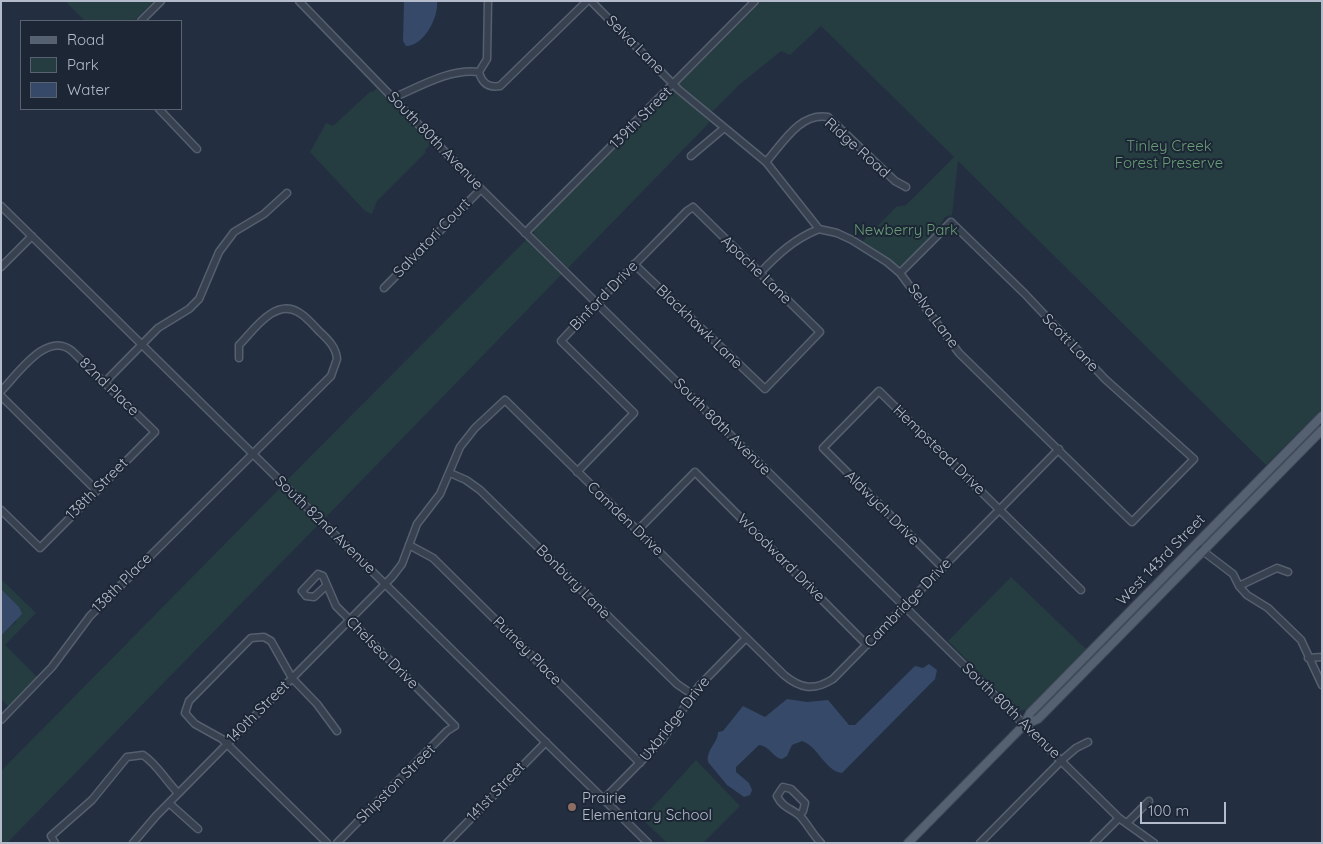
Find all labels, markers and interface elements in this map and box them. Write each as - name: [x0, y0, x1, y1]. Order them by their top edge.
- street label: Selva Lane: [602, 12, 668, 78]
- legend: [20, 20, 182, 110]
- text: Road: [67, 30, 104, 49]
- text: Park: [67, 55, 99, 74]
- text: Water: [67, 80, 110, 99]
- street label: 139th Street: [606, 83, 676, 153]
- street label: South 80th Avenue: [383, 88, 487, 194]
- street label: Ridge Road: [821, 114, 893, 182]
- park label: Tinley Creek Forest Preserve: [1115, 137, 1223, 172]
- street label: Salvatori Court: [390, 195, 474, 281]
- park label: Newberry Park: [854, 221, 958, 239]
- street label: Apache Lane: [717, 232, 795, 308]
- street label: Binford Drive: [566, 257, 642, 335]
- street label: Selva Lane: [904, 280, 962, 352]
- street label: Blackhawk Lane: [652, 281, 746, 373]
- street label: Scott Lane: [1038, 310, 1102, 376]
- street label: 82nd Place: [75, 354, 143, 420]
- street label: South 80th Avenue: [670, 375, 774, 479]
- street label: Hempstead Drive: [889, 401, 989, 499]
- street label: 138th Street: [62, 454, 132, 524]
- street label: Aldwych Drive: [841, 467, 923, 549]
- street label: South 82nd Avenue: [271, 472, 379, 578]
- street label: Camden Drive: [583, 478, 667, 560]
- street label: Woodward Drive: [733, 510, 829, 606]
- street label: West 143rd Street: [1113, 511, 1209, 609]
- street label: Bonbury Lane: [532, 541, 614, 623]
- street label: 138th Place: [88, 549, 156, 617]
- street label: Cambridge Drive: [861, 554, 955, 652]
- street label: Chelsea Drive: [342, 613, 422, 693]
- street label: Putney Place: [489, 613, 565, 689]
- street label: South 80th Avenue: [958, 659, 1064, 763]
- street label: Uxbridge Drive: [636, 673, 714, 765]
- street label: 140th Street: [223, 677, 293, 747]
- street label: Shipston Street: [353, 741, 439, 827]
- street label: 141st Street: [463, 758, 529, 826]
- place label: Prairie Elementary School: [582, 789, 712, 824]
- scale bar: [1143, 792, 1229, 824]
- marker: Prairie Elementary School: [566, 801, 578, 813]
- text: 100 m: [1148, 801, 1189, 820]

